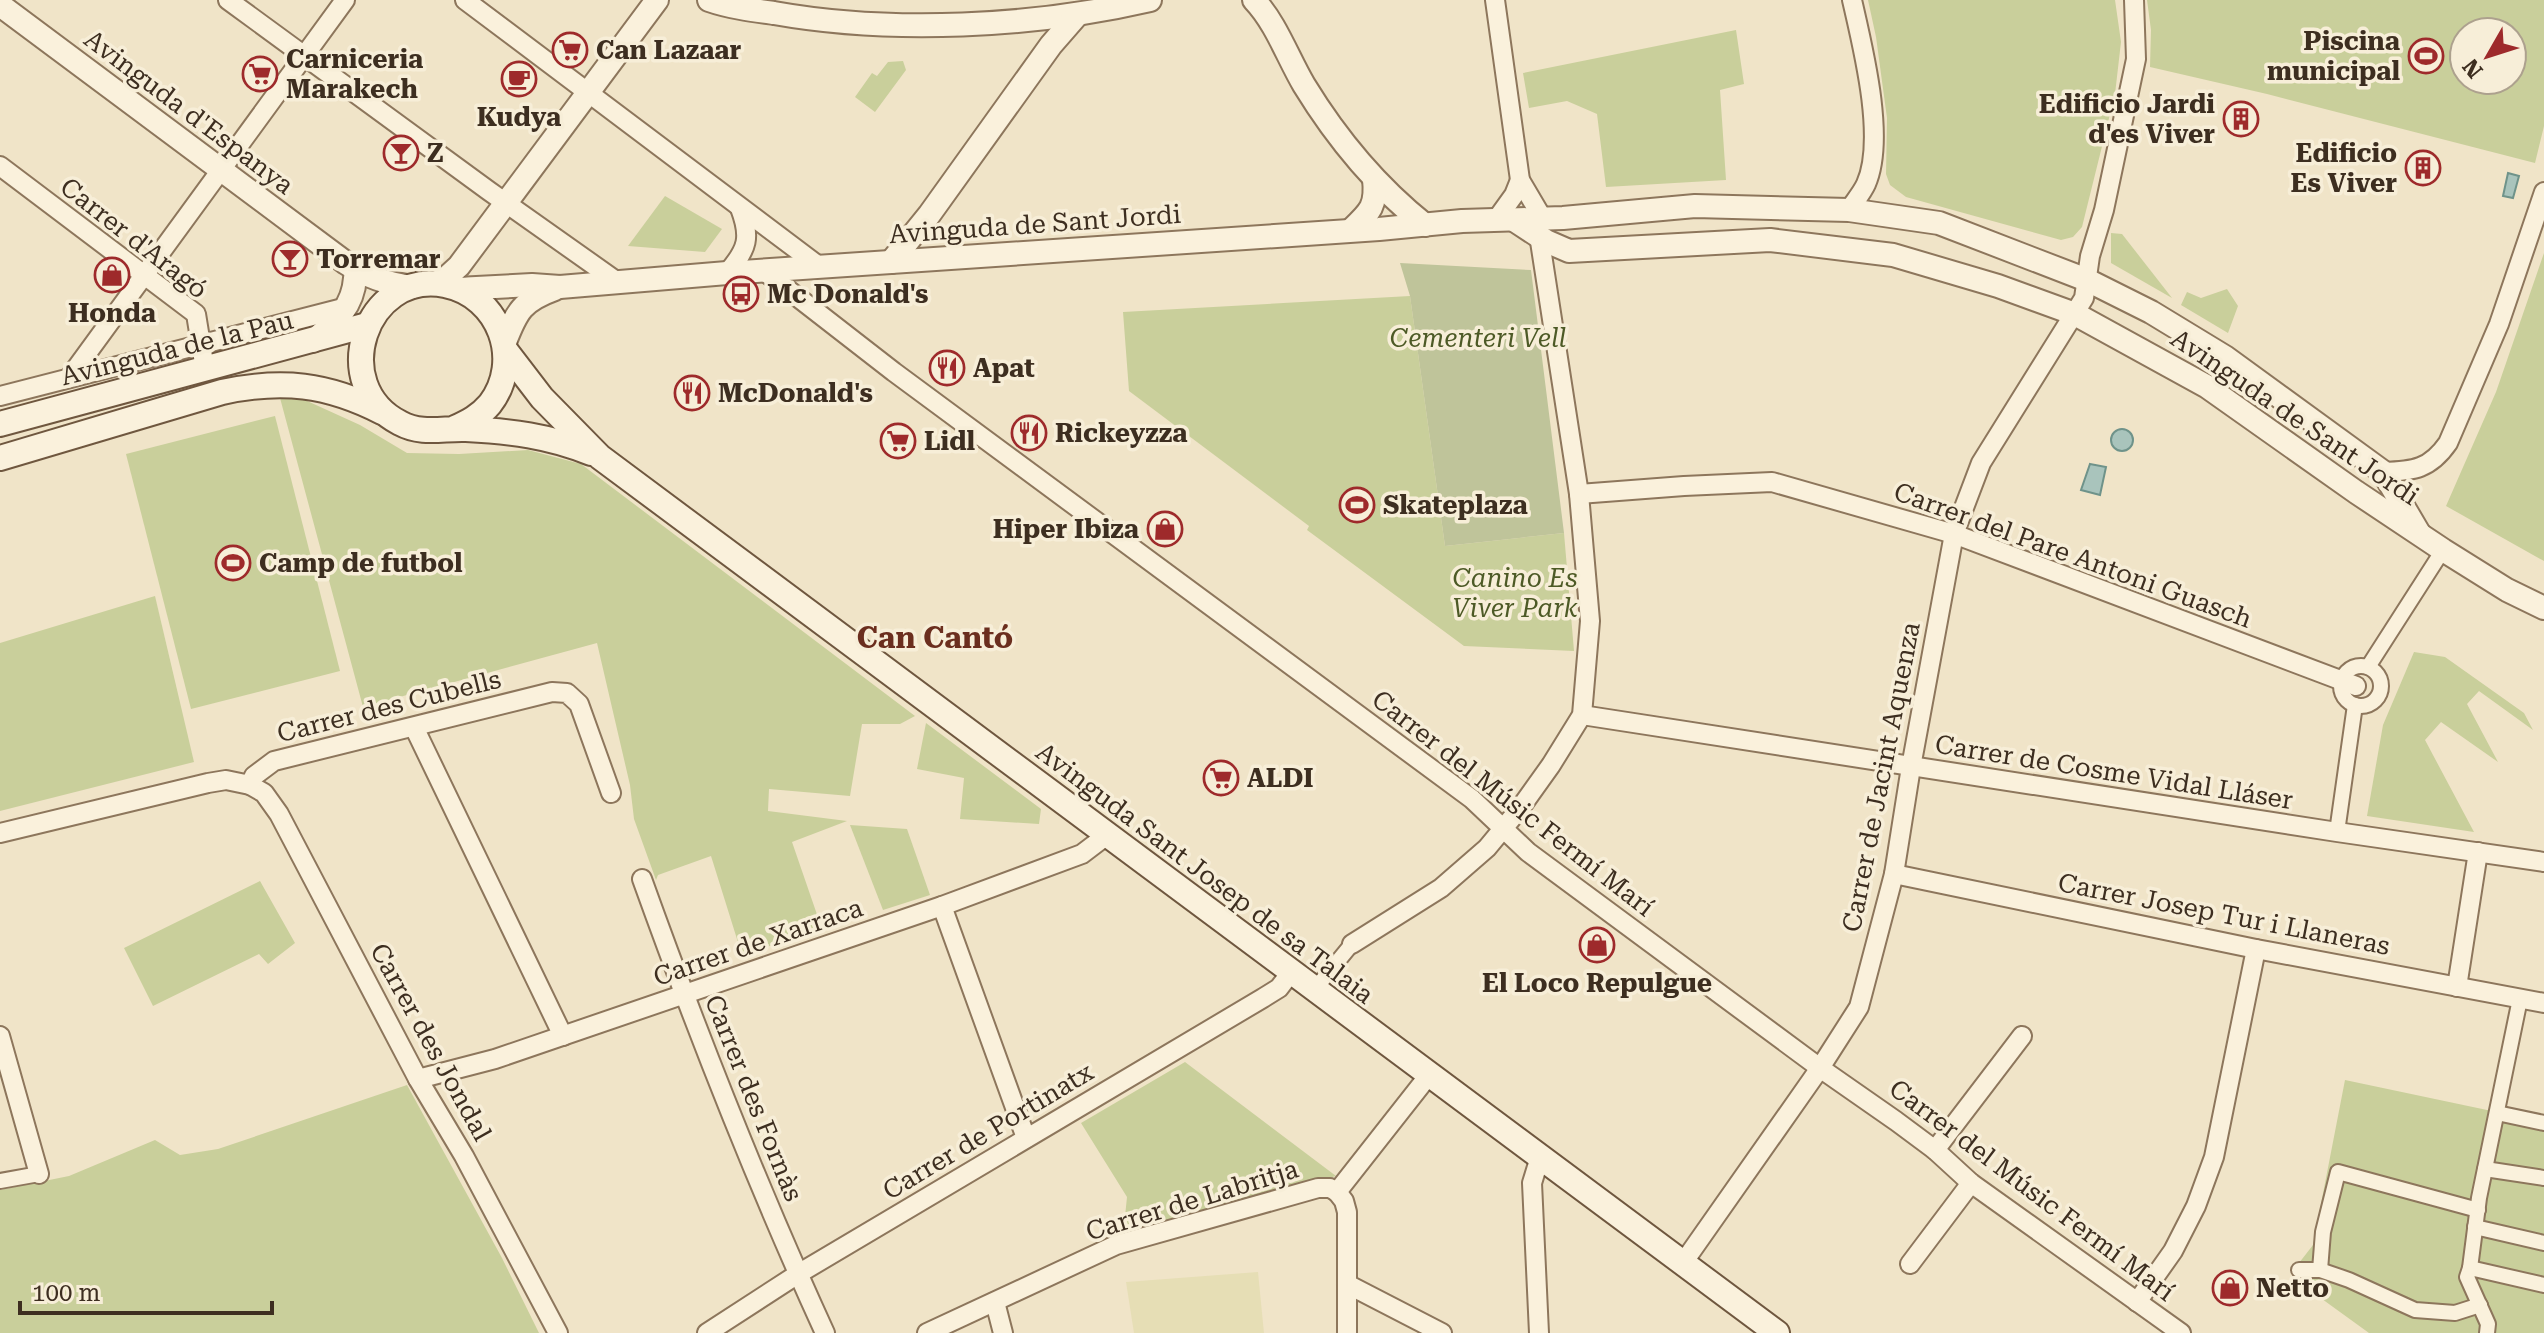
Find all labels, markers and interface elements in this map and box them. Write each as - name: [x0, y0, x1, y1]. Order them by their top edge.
- north arrow: [2448, 16, 2528, 96]
- street label: Avinguda d'Espanya: [79, 24, 299, 200]
- place label: Piscina municipal: [2267, 26, 2400, 86]
- supermarket icon: Can Lazaar: [551, 31, 589, 69]
- place label: Can Lazaar: [596, 35, 742, 65]
- sports icon: Piscina municipal: [2407, 37, 2445, 75]
- place label: Carniceria Marakech: [286, 44, 423, 104]
- text: N: [2458, 54, 2488, 83]
- supermarket icon: Carniceria Marakech: [241, 55, 279, 93]
- cafe icon: Kudya: [500, 60, 538, 98]
- place label: Edificio Jardi d'es Viver: [2039, 89, 2215, 149]
- building icon: Edificio Jardi d'es Viver: [2222, 100, 2260, 138]
- place label: Kudya: [477, 102, 561, 132]
- bar icon: Z: [382, 134, 420, 172]
- place label: Z: [427, 138, 444, 168]
- place label: Edificio Es Viver: [2290, 138, 2397, 198]
- building icon: Edificio Es Viver: [2404, 149, 2442, 187]
- street label: Carrer d'Aragó: [55, 171, 213, 305]
- street label: Avinguda de Sant Jordi: [888, 199, 1182, 249]
- bar icon: Torremar: [271, 240, 309, 278]
- place label: Torremar: [316, 244, 441, 274]
- shop icon: Honda: [93, 256, 131, 294]
- bus stop icon: Mc Donald's: [722, 275, 760, 313]
- place label: Mc Donald's: [767, 279, 929, 309]
- place label: Honda: [68, 298, 156, 328]
- street label: Avinguda de la Pau: [58, 305, 296, 391]
- park label: Cementeri Vell: [1390, 323, 1566, 353]
- street label: Avinguda de Sant Jordi: [2165, 323, 2425, 511]
- restaurant icon: Apat: [928, 349, 966, 387]
- place label: Apat: [973, 353, 1035, 383]
- restaurant icon: McDonald's: [673, 374, 711, 412]
- place label: McDonald's: [718, 378, 873, 408]
- restaurant icon: Rickeyzza: [1010, 414, 1048, 452]
- place label: Rickeyzza: [1055, 418, 1188, 448]
- supermarket icon: Lidl: [879, 422, 917, 460]
- place label: Lidl: [924, 426, 976, 456]
- street label: Carrer del Pare Antoni Guasch: [1890, 476, 2256, 634]
- sports icon: Skateplaza: [1338, 486, 1376, 524]
- place label: Skateplaza: [1383, 490, 1528, 520]
- shop icon: Hiper Ibiza: [1146, 510, 1184, 548]
- place label: Hiper Ibiza: [993, 514, 1139, 544]
- sports icon: Camp de futbol: [214, 544, 252, 582]
- place label: Camp de futbol: [259, 548, 463, 578]
- park label: Canino Es Viver Park: [1452, 563, 1579, 623]
- district label: Can Cantó: [857, 620, 1013, 655]
- street label: Carrer de Jacint Aquenza: [1836, 620, 1926, 934]
- street label: Carrer des Cubells: [274, 664, 504, 748]
- street label: Carrer del Músic Fermí Marí: [1366, 684, 1660, 922]
- street label: Carrer de Cosme Vidal Lláser: [1933, 729, 2295, 815]
- street label: Avinguda Sant Josep de sa Talaia: [1031, 736, 1379, 1010]
- supermarket icon: ALDI: [1202, 759, 1240, 797]
- place label: ALDI: [1247, 763, 1314, 793]
- street label: Carrer Josep Tur i Llaneras: [2056, 867, 2392, 961]
- street label: Carrer de Xarraca: [649, 892, 867, 992]
- shop icon: El Loco Repulgue: [1578, 926, 1616, 964]
- street label: Carrer des Jondal: [364, 938, 498, 1146]
- place label: El Loco Repulgue: [1482, 968, 1712, 998]
- street label: Carrer des Fornàs: [699, 991, 809, 1205]
- street label: Carrer de Portinatx: [877, 1056, 1099, 1206]
- street label: Carrer del Músic Fermí Marí: [1884, 1073, 2180, 1307]
- street label: Carrer de Labritja: [1082, 1153, 1302, 1247]
- scale bar: [20, 1265, 272, 1315]
- shop icon: Netto: [2211, 1269, 2249, 1307]
- place label: Netto: [2256, 1273, 2329, 1303]
- text: 100 m: [32, 1279, 100, 1307]

